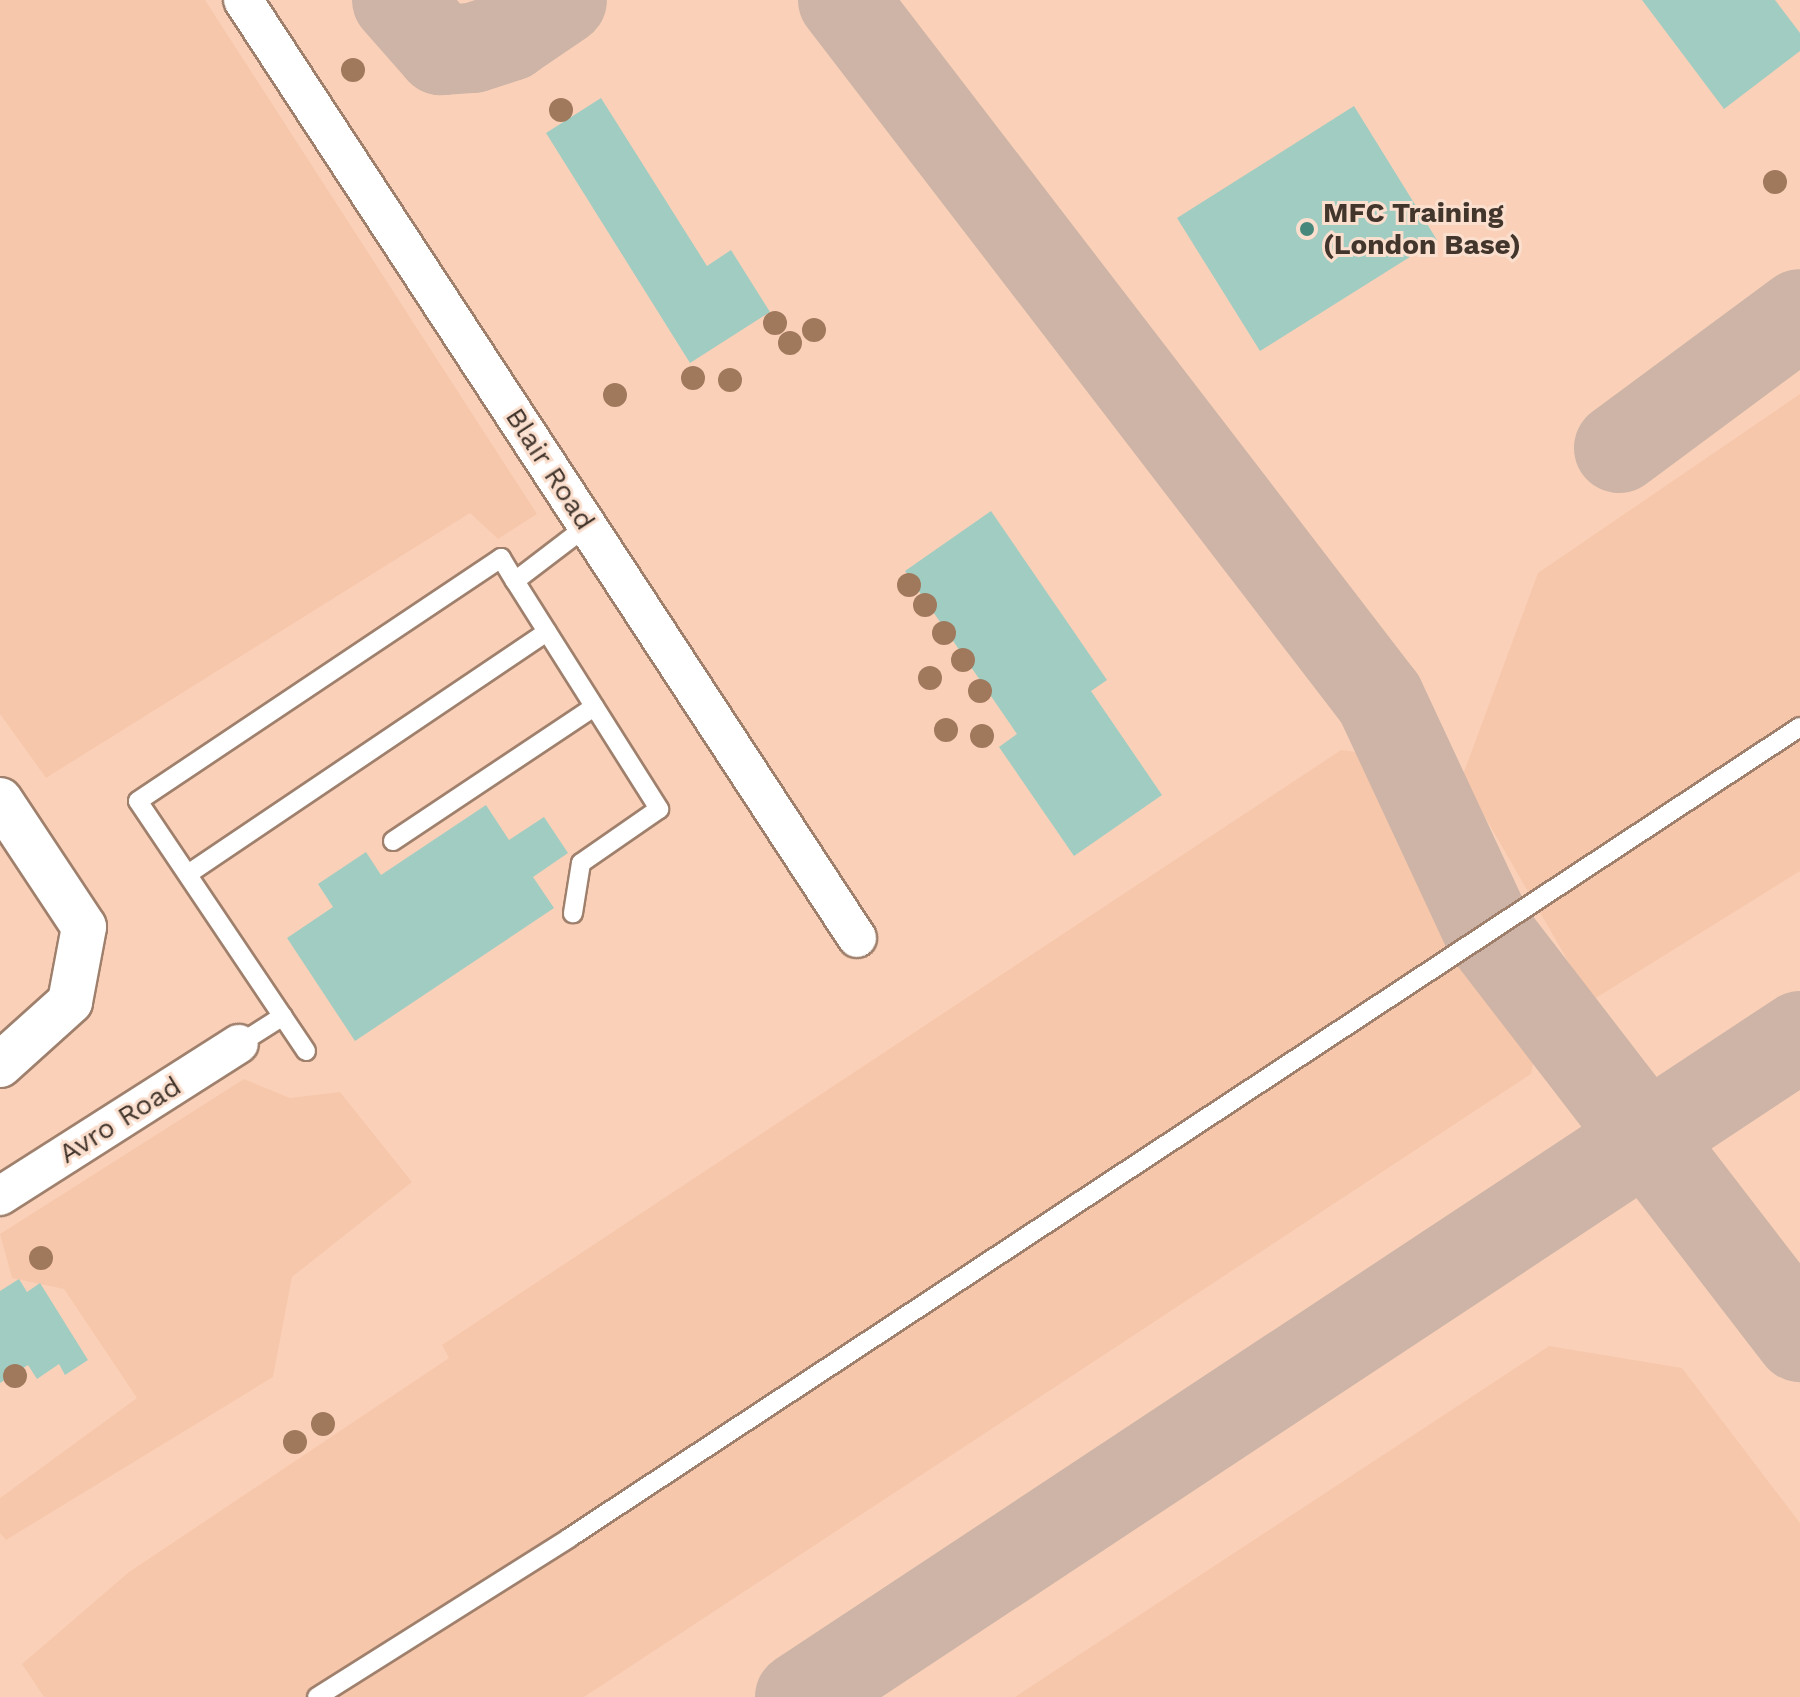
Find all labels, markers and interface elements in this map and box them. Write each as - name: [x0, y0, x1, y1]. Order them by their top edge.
- place label: MFC Training (London Base): [1323, 196, 1521, 262]
- marker: MFC Training (London Base): [1298, 220, 1316, 238]
- street label: Blair Road: [498, 401, 602, 537]
- street label: Avro Road: [53, 1069, 187, 1171]

